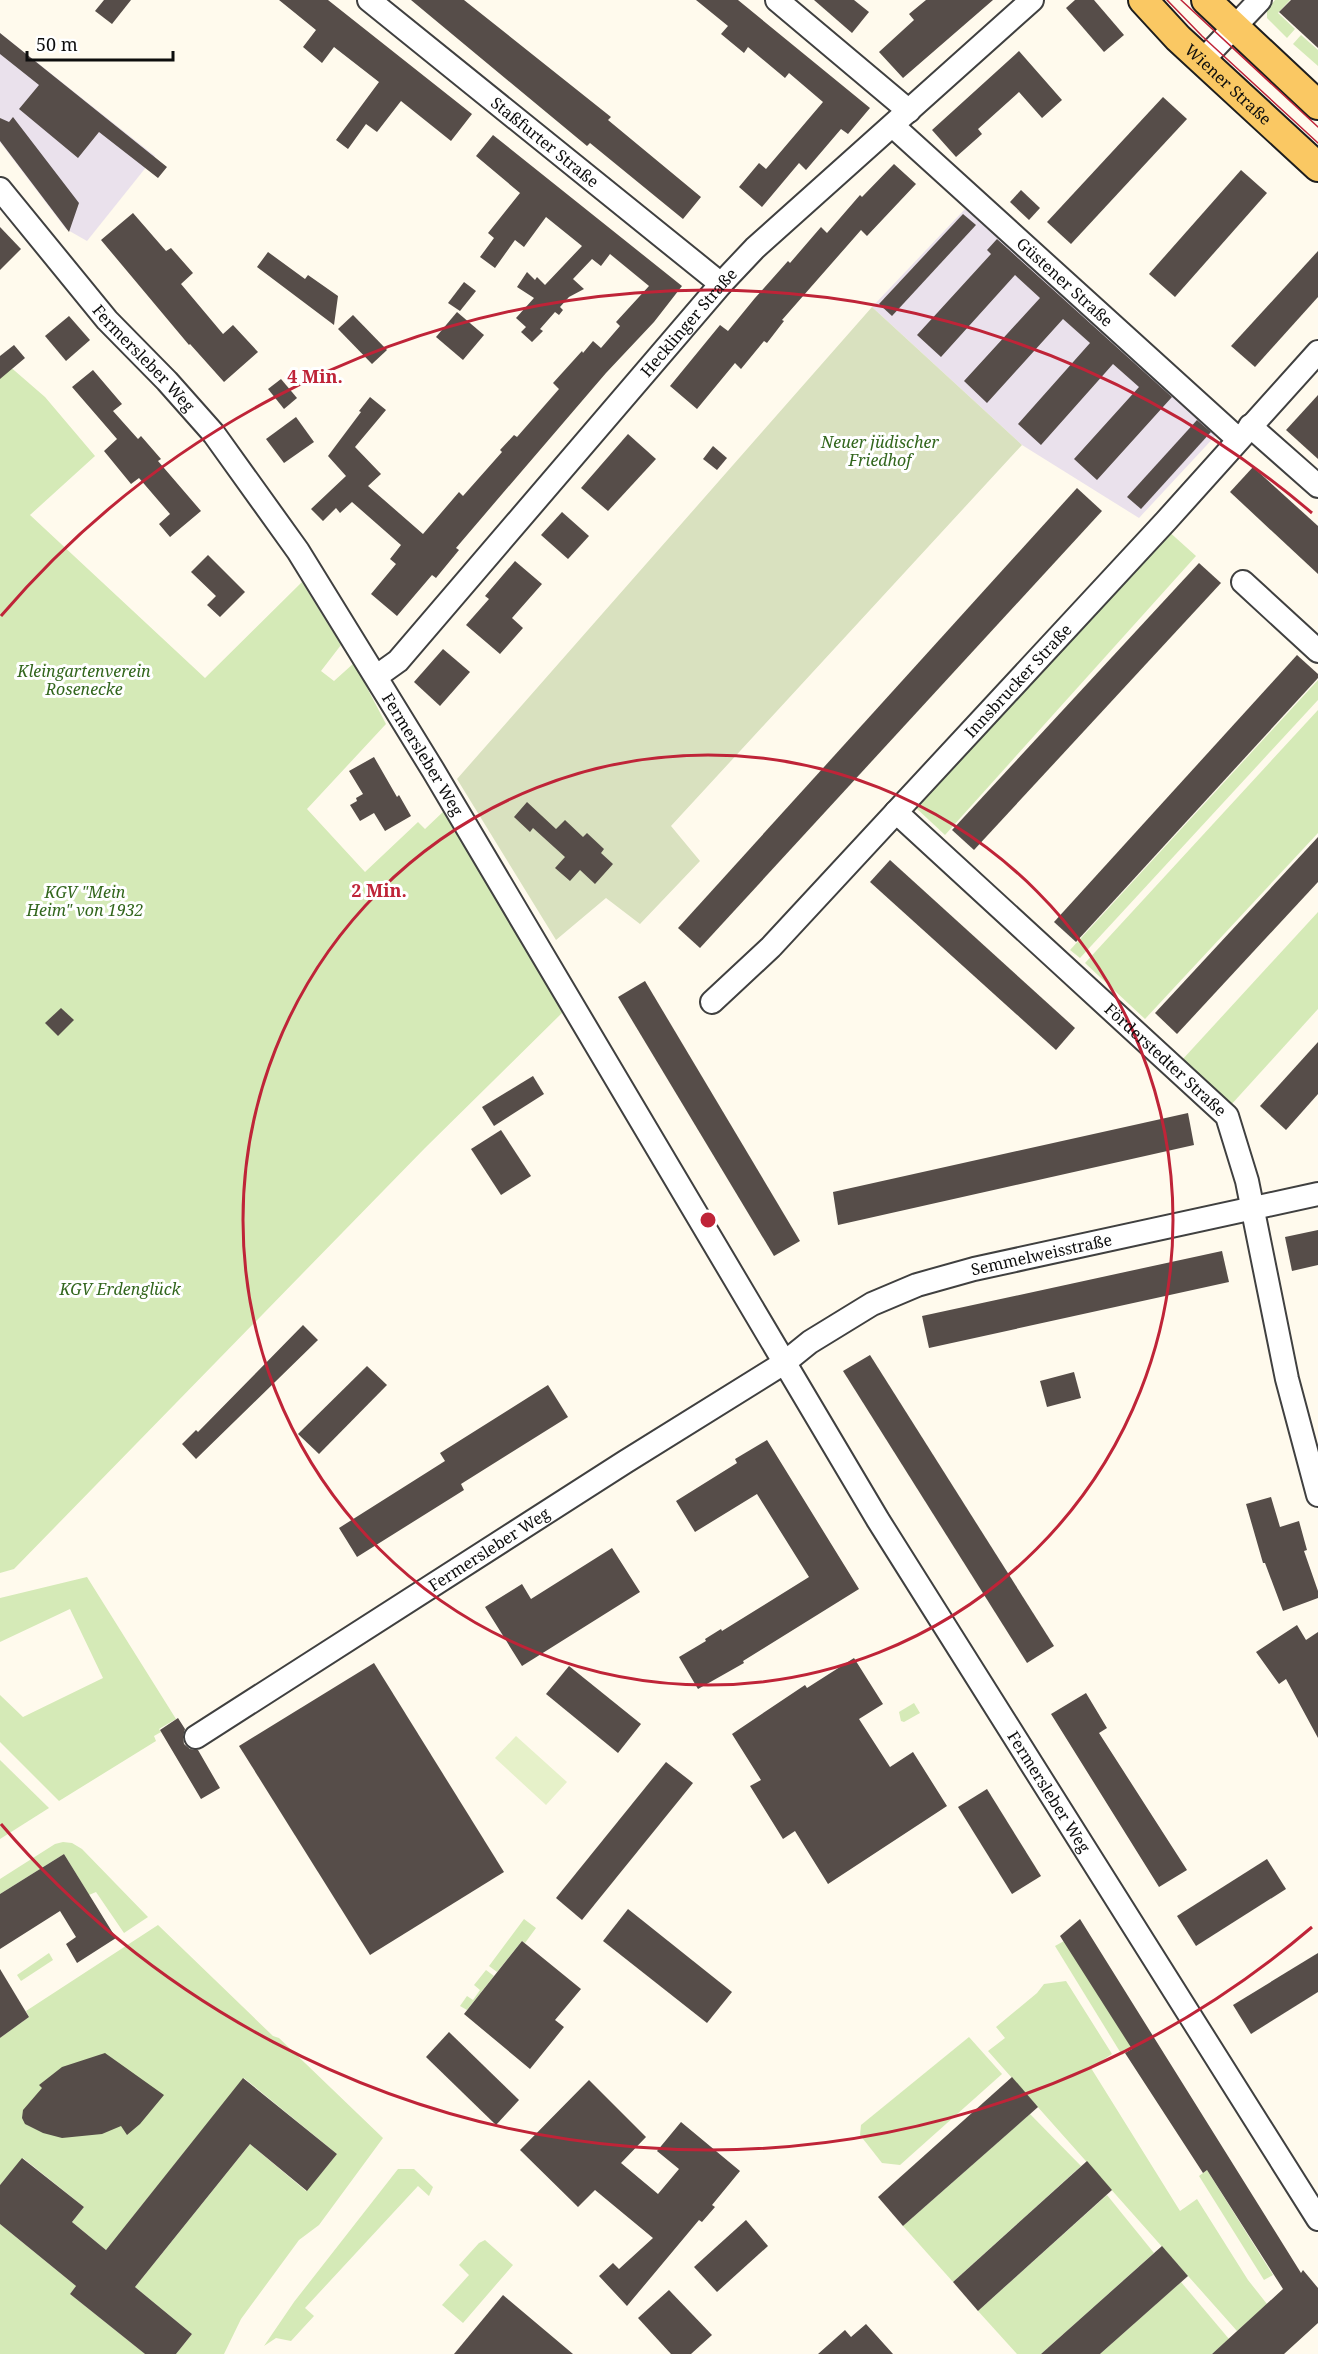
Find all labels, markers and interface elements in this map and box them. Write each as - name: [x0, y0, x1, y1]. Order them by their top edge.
- scale bar: [27, 24, 172, 62]
- text: 50 m: [36, 32, 78, 56]
- street label: Wiener Straße: [1180, 39, 1276, 130]
- street label: Staßfurter Straße: [486, 92, 603, 192]
- street label: Güstener Straße: [1012, 232, 1118, 331]
- street label: Hecklinger Straße: [635, 263, 742, 381]
- street label: Fermersleber Weg: [88, 300, 200, 416]
- text: 4 Min.: [287, 364, 343, 388]
- park label: Neuer jüdischer Friedhof: [820, 431, 939, 471]
- street label: Innsbrucker Straße: [960, 619, 1076, 742]
- park label: Kleingartenverein Rosenecke: [16, 660, 151, 700]
- street label: Fermersleber Weg: [377, 689, 469, 820]
- text: 2 Min.: [351, 878, 407, 902]
- park label: KGV "Mein Heim" von 1932: [25, 881, 144, 921]
- street label: Förderstedter Straße: [1100, 998, 1231, 1121]
- centre of rings: [698, 1210, 718, 1230]
- street label: Semmelweisstraße: [969, 1228, 1114, 1280]
- park label: KGV Erdenglück: [58, 1278, 181, 1300]
- street label: Fermersleber Weg: [424, 1502, 554, 1596]
- street label: Fermersleber Weg: [1002, 1727, 1096, 1857]

